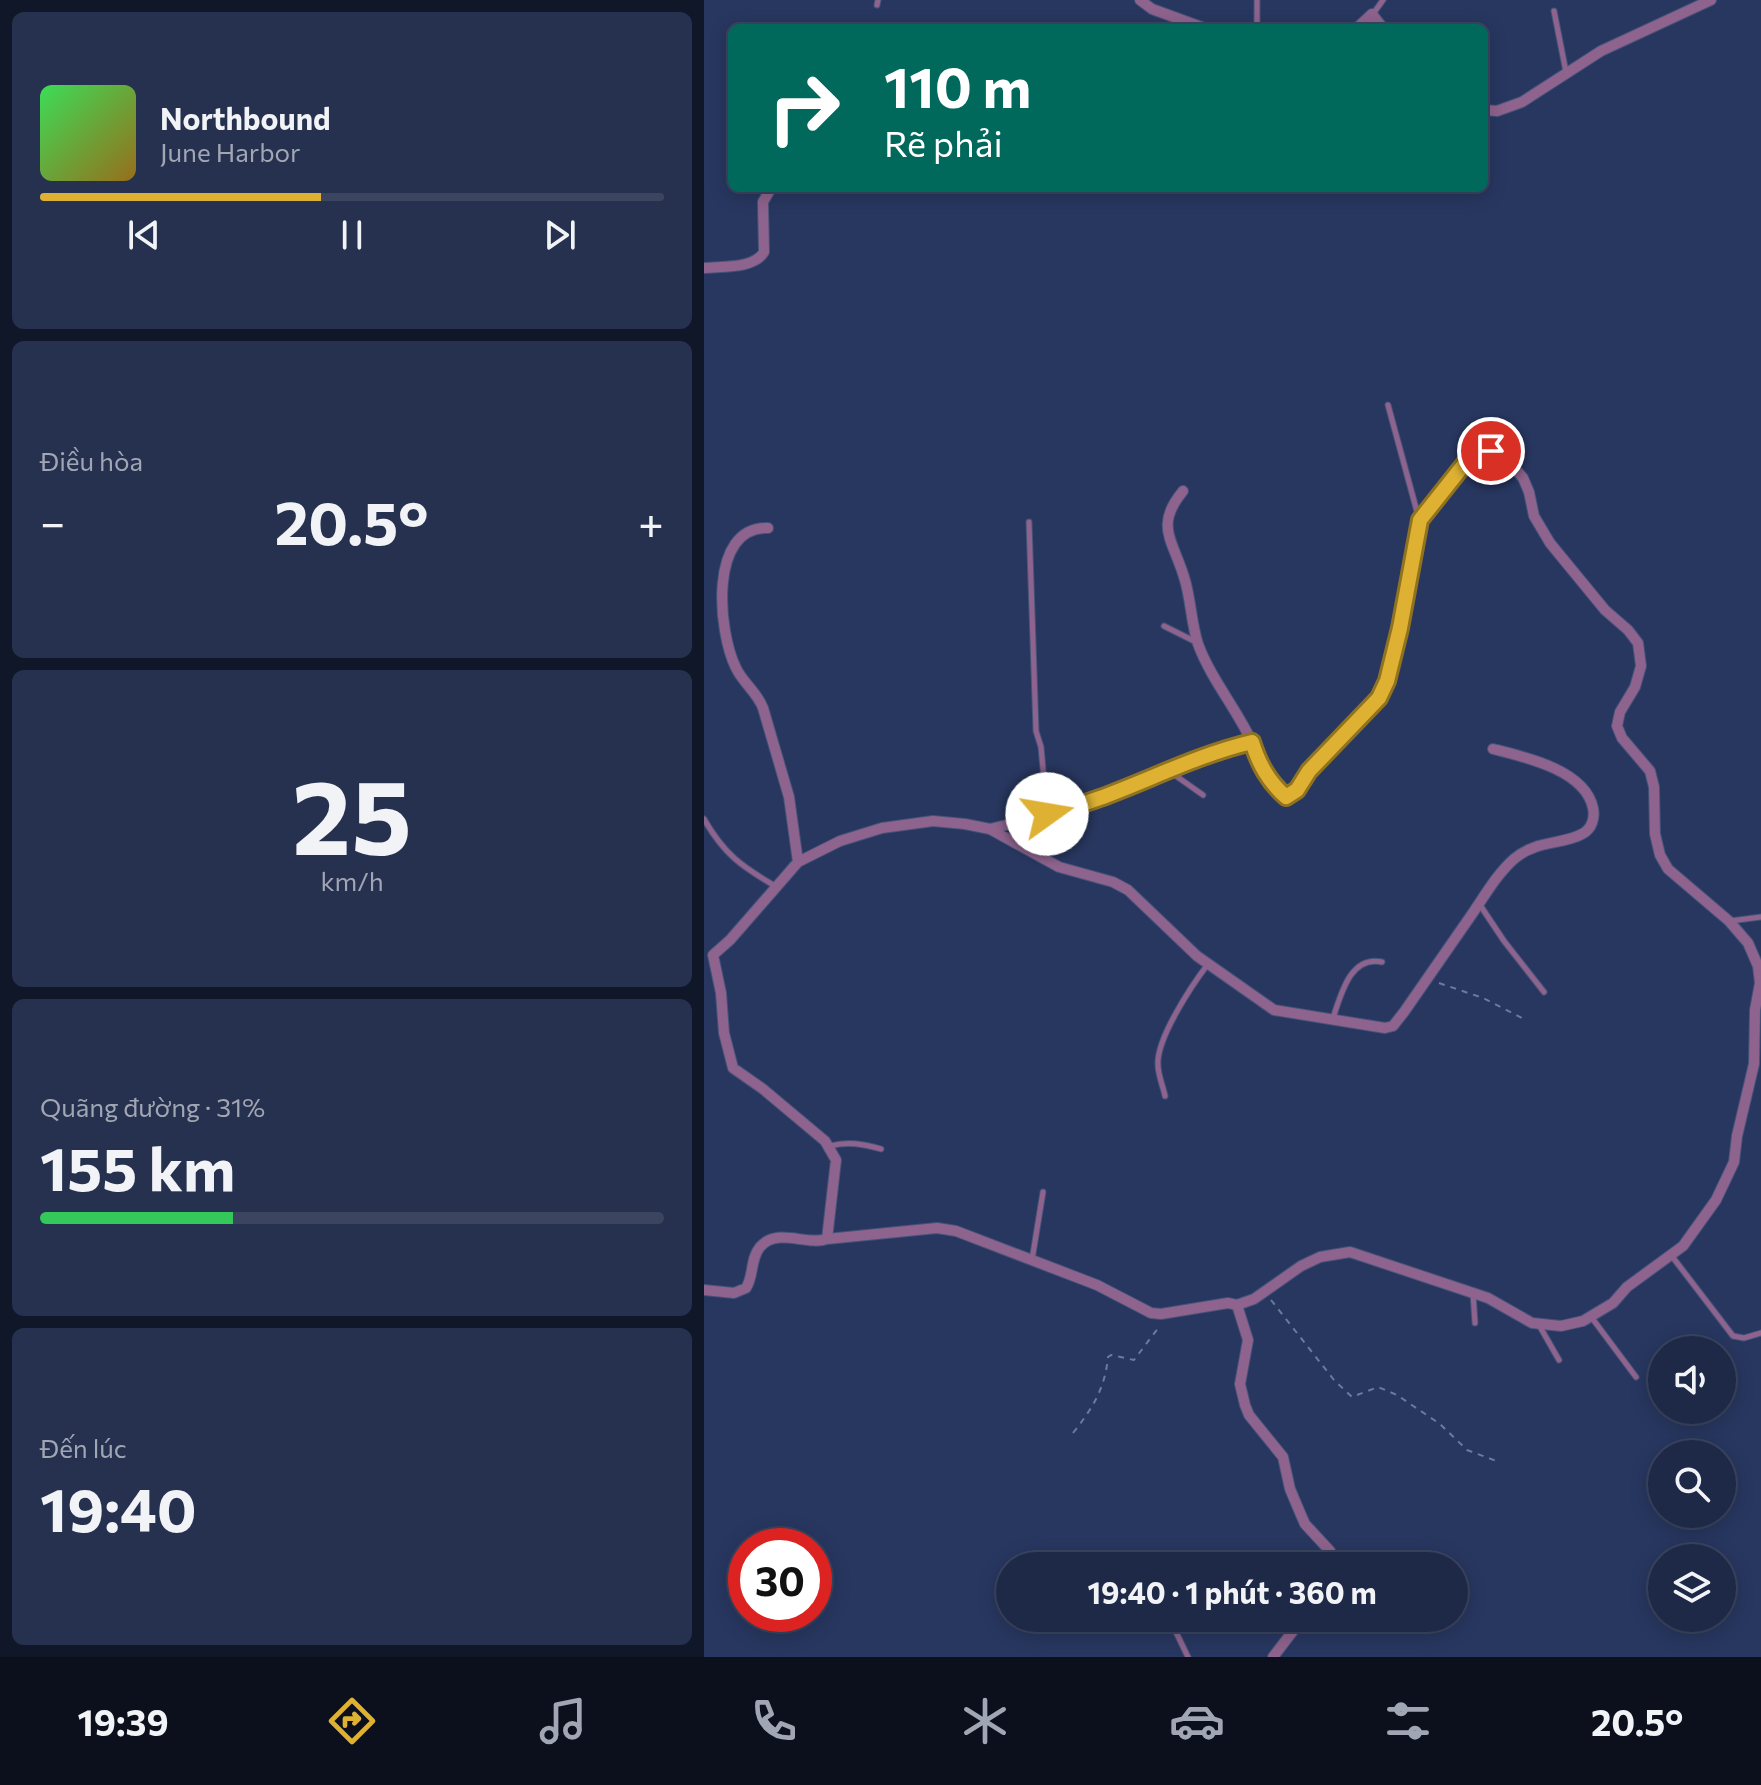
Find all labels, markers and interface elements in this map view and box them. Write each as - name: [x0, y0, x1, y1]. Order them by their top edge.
- text: 110 m: [884, 51, 1031, 120]
- icon: right: [752, 56, 856, 160]
- text: Northbound: [160, 99, 331, 136]
- text: Rẽ phải: [884, 120, 1003, 164]
- text: June Harbor: [160, 136, 300, 167]
- icon: previous: [122, 213, 166, 257]
- icon: pause: [330, 213, 374, 257]
- icon: next: [538, 213, 582, 257]
- pin: [1457, 417, 1525, 485]
- icon: arrive: [1469, 429, 1513, 473]
- text: Điều hòa: [40, 445, 143, 476]
- text: 20.5°: [275, 484, 429, 557]
- text: −: [40, 494, 65, 548]
- text: +: [638, 494, 664, 548]
- text: 25: [292, 749, 412, 876]
- position arrow: [1005, 772, 1089, 856]
- text: km/h: [320, 865, 384, 896]
- text: Quãng đường · 31%: [40, 1091, 265, 1122]
- text: 155 km: [40, 1130, 235, 1203]
- map controls: [1648, 1336, 1736, 1632]
- button: sound: [1648, 1336, 1736, 1424]
- text: Đến lúc: [40, 1432, 127, 1463]
- button: search: [1648, 1440, 1736, 1528]
- text: 19:40: [40, 1471, 197, 1544]
- speed limit sign: 30: [728, 1528, 832, 1632]
- button: layers: [1648, 1544, 1736, 1632]
- text: 19:40 · 1 phút · 360 m: [1087, 1573, 1377, 1610]
- icon: directions: [324, 1693, 380, 1749]
- icon: music: [535, 1693, 591, 1749]
- icon: phone: [746, 1693, 802, 1749]
- icon: climate: [957, 1693, 1013, 1749]
- icon: car: [1169, 1693, 1225, 1749]
- icon: filters: [1380, 1693, 1436, 1749]
- text: 19:39: [78, 1699, 169, 1743]
- text: 20.5°: [1591, 1699, 1683, 1743]

